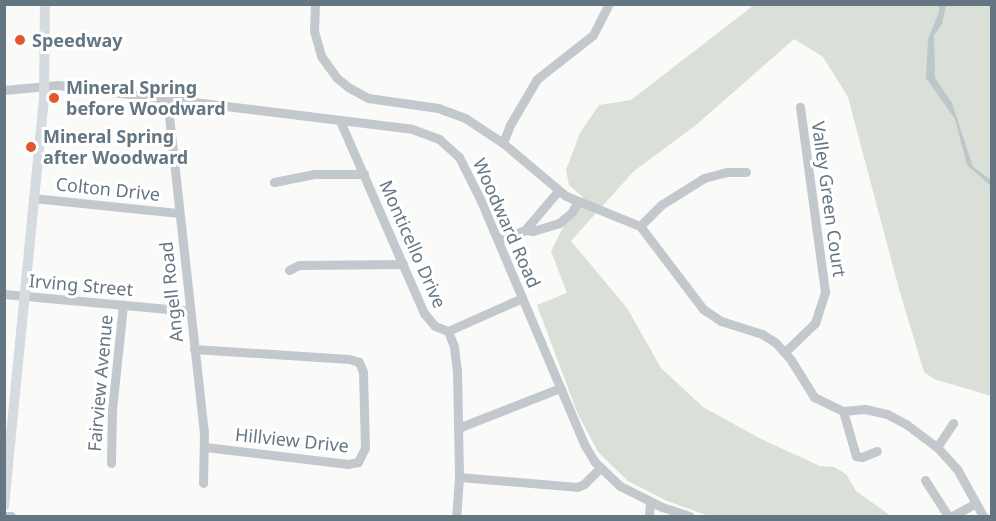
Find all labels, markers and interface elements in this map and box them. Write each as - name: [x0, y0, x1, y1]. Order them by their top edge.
- place label: Speedway: [32, 29, 123, 51]
- marker: Speedway: [13, 33, 27, 47]
- place label: Mineral Spring before Woodward: [66, 77, 226, 119]
- marker: Mineral Spring before Woodward: [47, 91, 61, 105]
- street label: Valley Green Court: [807, 120, 851, 278]
- place label: Mineral Spring after Woodward: [43, 126, 188, 168]
- marker: Mineral Spring after Woodward: [24, 140, 38, 154]
- street label: Woodward Road: [469, 155, 545, 291]
- street label: Colton Drive: [55, 173, 161, 205]
- street label: Monticello Drive: [375, 177, 451, 311]
- street label: Angell Road: [155, 241, 187, 343]
- street label: Irving Street: [28, 270, 134, 300]
- street label: Fairview Avenue: [83, 314, 117, 452]
- street label: Hillview Drive: [234, 423, 350, 457]

